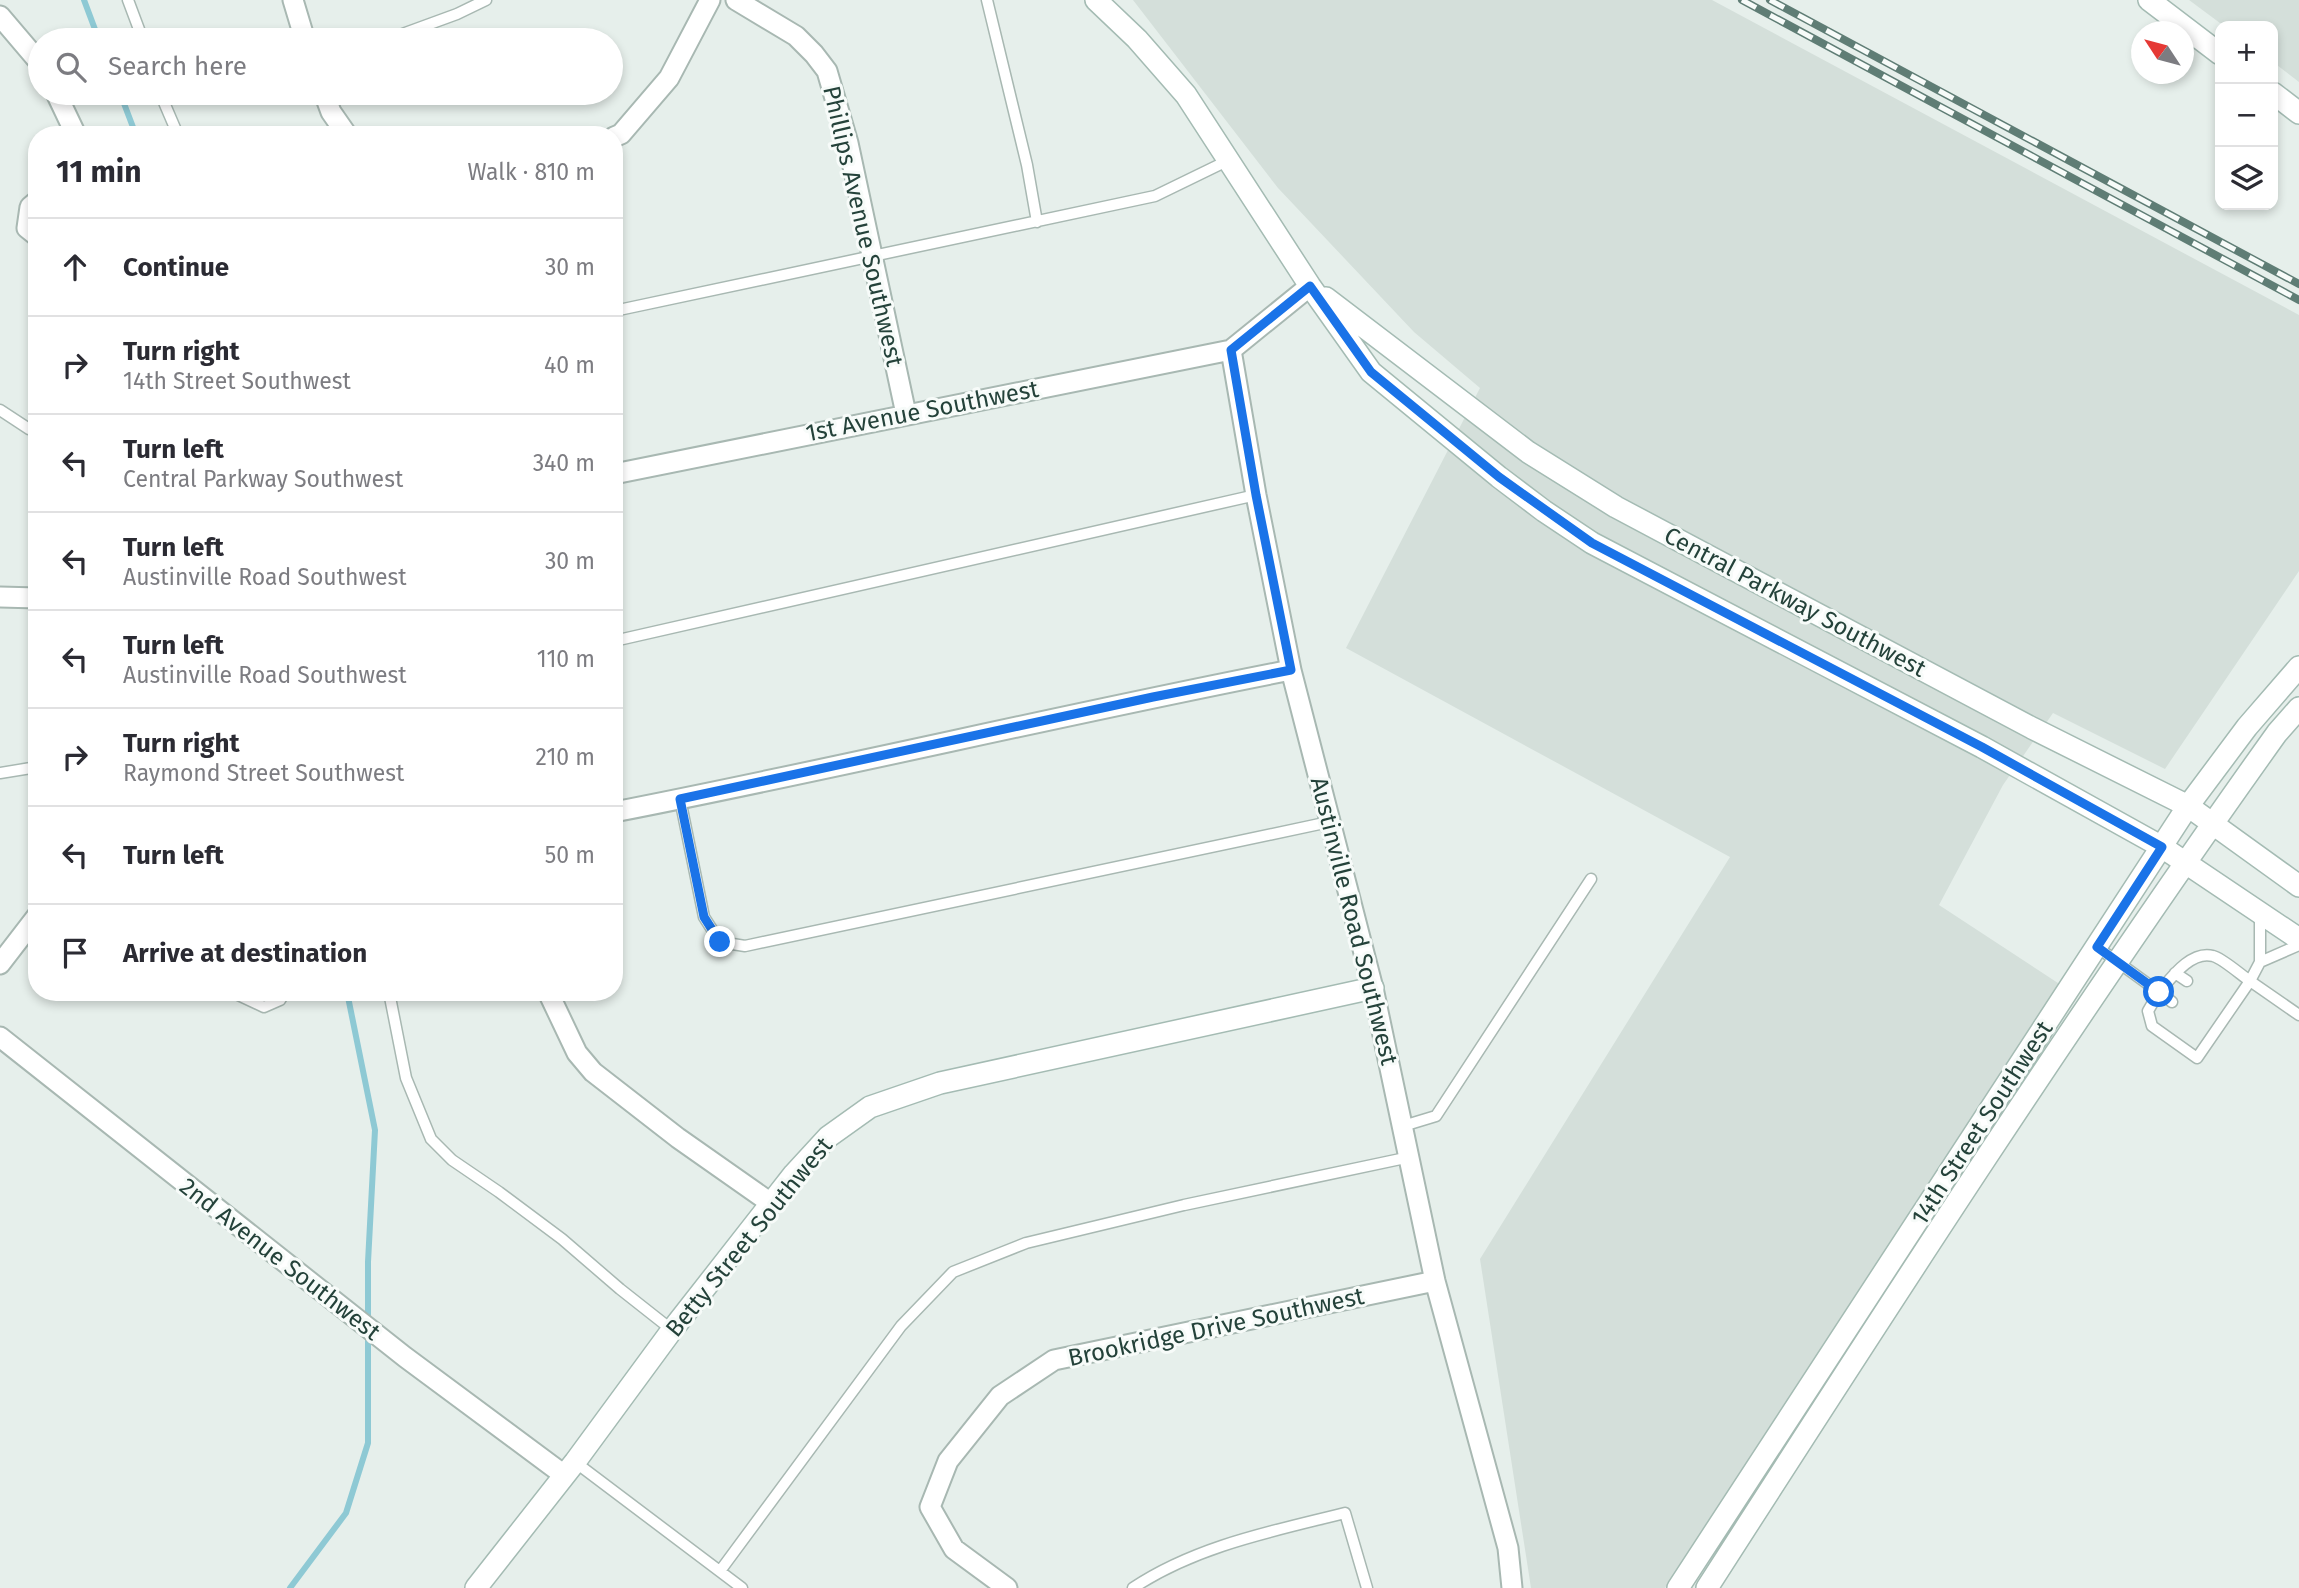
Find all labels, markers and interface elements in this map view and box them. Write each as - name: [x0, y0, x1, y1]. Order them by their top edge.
- north arrow: [2131, 21, 2194, 84]
- map controls: [2215, 21, 2278, 210]
- button: +: [2215, 21, 2278, 84]
- search box: [28, 28, 623, 105]
- icon: search: [52, 48, 90, 86]
- text: Search here: [108, 51, 247, 82]
- street label: Phillips Avenue Southwest: [817, 83, 909, 369]
- button: −: [2215, 84, 2278, 147]
- button: layers: [2215, 147, 2278, 210]
- text: 11 min: [56, 154, 142, 190]
- text: Walk · 810 m: [468, 158, 595, 186]
- icon: ahead: [56, 248, 94, 286]
- text: Continue: [123, 252, 229, 283]
- text: 30 m: [545, 253, 595, 281]
- text: Turn right: [123, 336, 240, 367]
- icon: right: [56, 346, 94, 384]
- text: 40 m: [544, 351, 595, 379]
- text: 14th Street Southwest: [123, 367, 351, 395]
- street label: 1st Avenue Southwest: [803, 375, 1041, 447]
- text: Turn left: [123, 434, 224, 465]
- icon: left: [56, 444, 94, 482]
- text: 340 m: [533, 449, 595, 477]
- text: Central Parkway Southwest: [123, 465, 403, 493]
- street label: Central Parkway Southwest: [1659, 521, 1931, 683]
- text: Turn left: [123, 532, 224, 563]
- icon: left: [56, 542, 94, 580]
- text: 30 m: [545, 547, 595, 575]
- text: Austinville Road Southwest: [123, 563, 407, 591]
- text: Turn left: [123, 630, 224, 661]
- icon: left: [56, 640, 94, 678]
- text: 110 m: [537, 645, 595, 673]
- text: Austinville Road Southwest: [123, 661, 407, 689]
- text: Turn right: [123, 728, 240, 759]
- icon: right: [56, 738, 94, 776]
- text: 210 m: [536, 743, 595, 771]
- text: Raymond Street Southwest: [123, 759, 404, 787]
- street label: Austinville Road Southwest: [1305, 774, 1403, 1068]
- icon: left: [56, 836, 94, 874]
- text: Turn left: [123, 840, 224, 871]
- text: 50 m: [545, 841, 595, 869]
- route end: [704, 926, 735, 957]
- icon: arrive: [56, 934, 94, 972]
- text: Arrive at destination: [123, 938, 367, 969]
- route start: [2143, 976, 2174, 1007]
- street label: 14th Street Southwest: [1906, 1015, 2059, 1230]
- street label: Betty Street Southwest: [660, 1131, 838, 1342]
- street label: 2nd Avenue Southwest: [174, 1172, 386, 1346]
- street label: Brookridge Drive Southwest: [1065, 1282, 1367, 1372]

